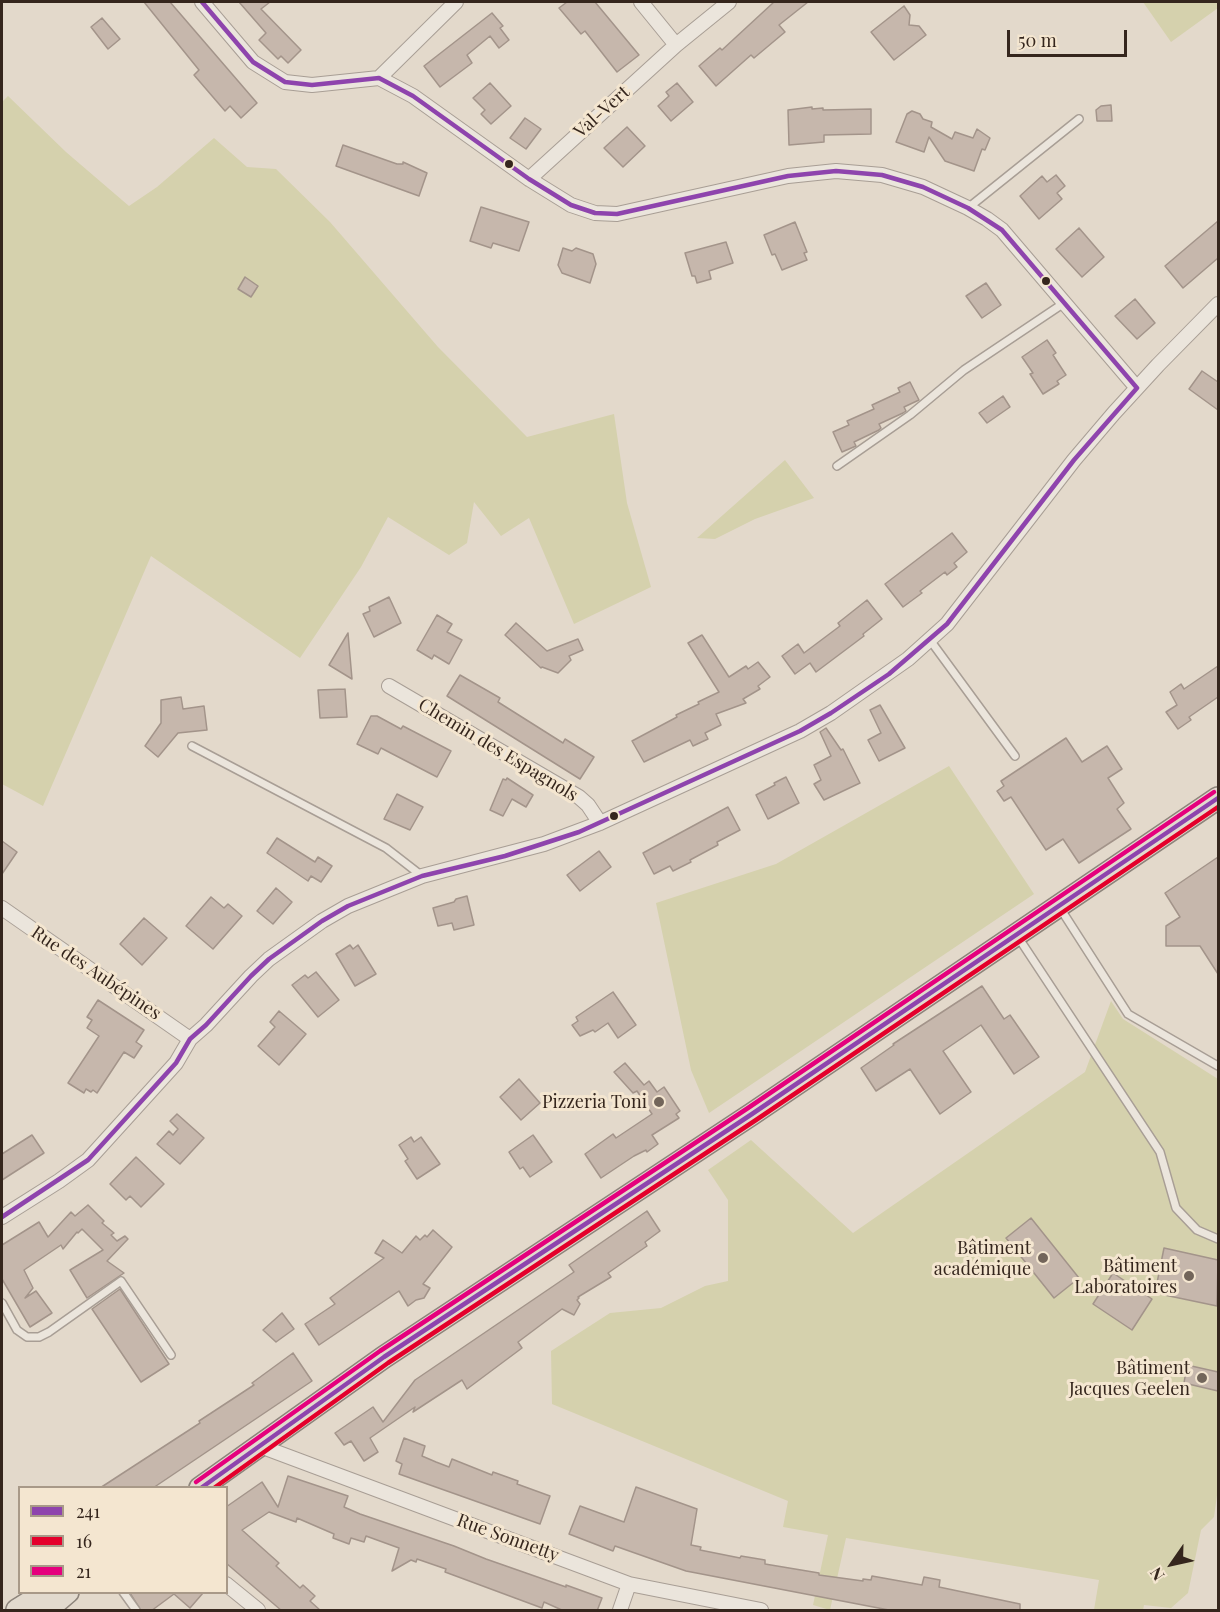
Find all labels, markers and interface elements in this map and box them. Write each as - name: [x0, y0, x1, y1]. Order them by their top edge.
- scale bar: [1010, 18, 1130, 56]
- text: 50 m: [1018, 28, 1057, 52]
- street label: Val-Vert: [570, 82, 634, 142]
- unlabelled marker: [503, 158, 515, 170]
- unlabelled marker: [1040, 275, 1052, 287]
- street label: Chemin des Espagnols: [414, 694, 582, 806]
- unlabelled marker: [608, 810, 620, 822]
- street label: Rue des Aubépines: [27, 922, 165, 1024]
- place label: Pizzeria Toni: [542, 1091, 647, 1113]
- marker: Pizzeria Toni: [652, 1095, 666, 1109]
- place label: Bâtiment académique: [934, 1237, 1031, 1280]
- marker: Bâtiment académique: [1036, 1251, 1050, 1265]
- place label: Bâtiment Laboratoires: [1074, 1255, 1177, 1298]
- marker: Bâtiment Laboratoires: [1182, 1269, 1196, 1283]
- place label: Bâtiment Jacques Geelen: [1069, 1357, 1190, 1400]
- marker: Bâtiment Jacques Geelen: [1195, 1371, 1209, 1385]
- legend: [18, 1486, 228, 1594]
- text: 241: [76, 1499, 100, 1523]
- street label: Rue Sonnetty: [454, 1510, 562, 1566]
- text: 16: [76, 1529, 92, 1553]
- north arrow: [1142, 1534, 1202, 1594]
- text: 21: [76, 1559, 91, 1583]
- text: N: [1145, 1564, 1169, 1585]

